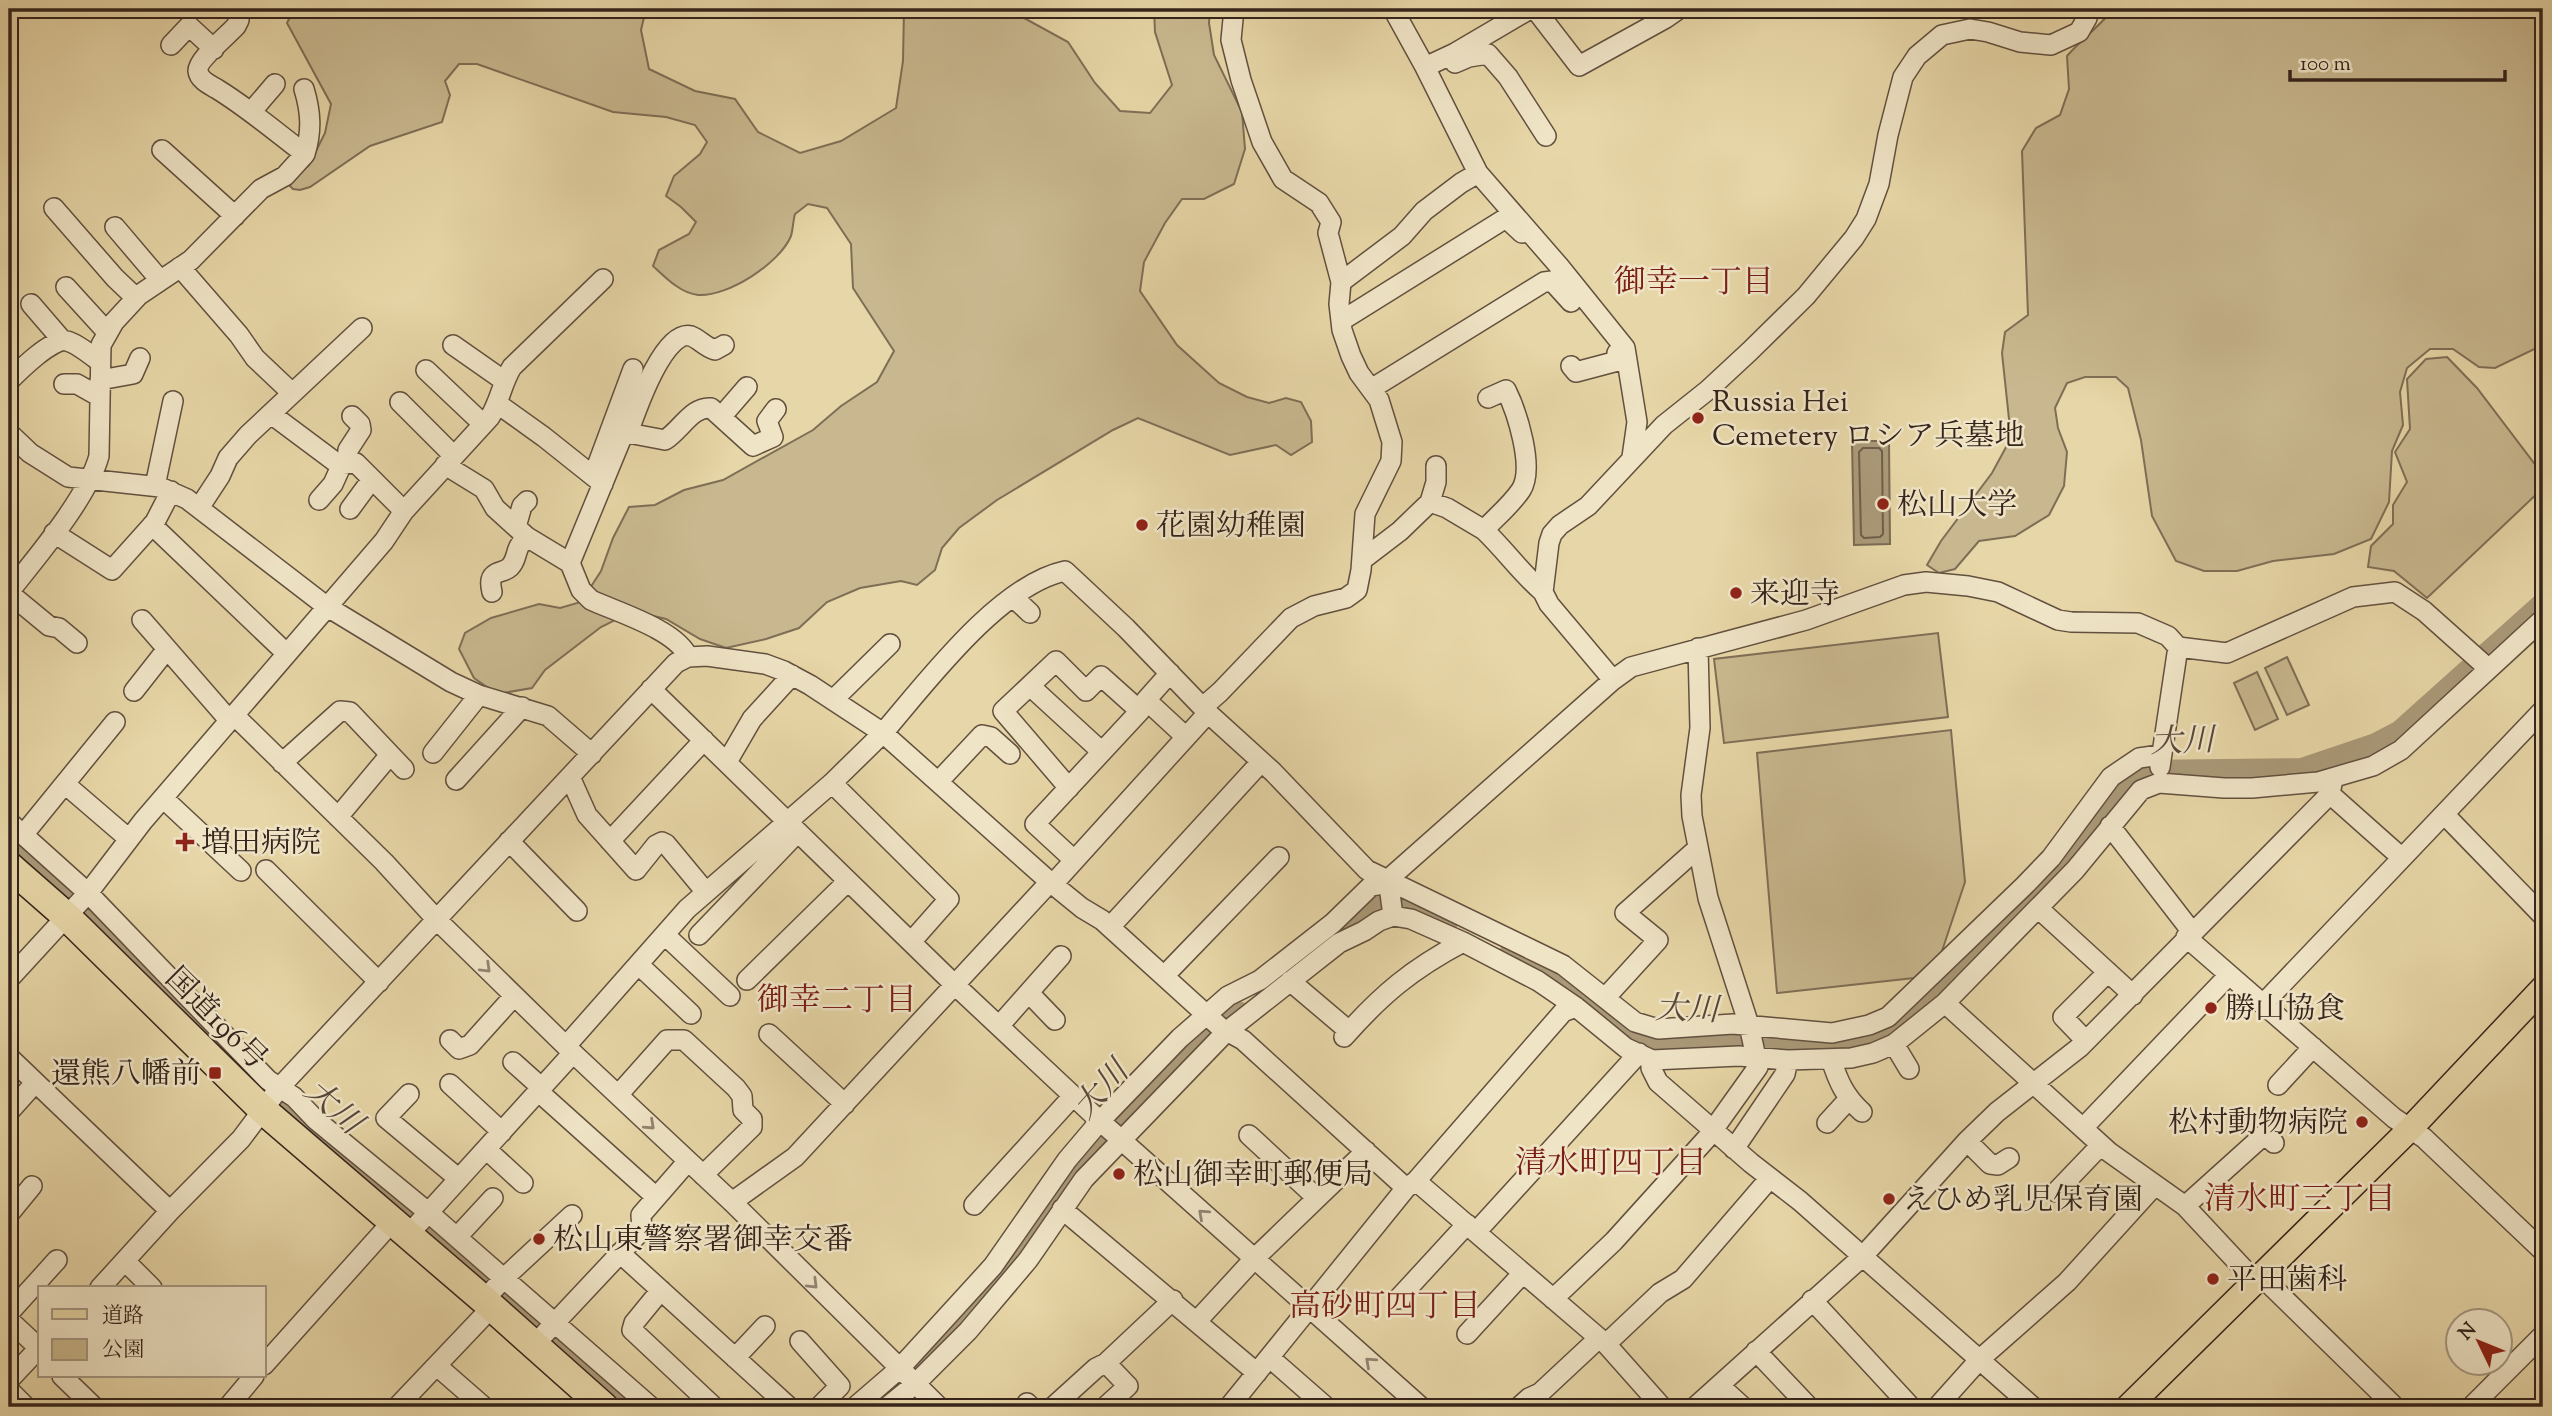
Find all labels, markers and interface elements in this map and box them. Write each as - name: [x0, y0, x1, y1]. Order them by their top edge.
- scale bar: [2290, 38, 2505, 82]
- text: 100 m: [2300, 50, 2351, 80]
- district label: 御幸一丁目: [1614, 261, 1774, 307]
- place label: Russia Hei Cemetery ロシア兵墓地: [1712, 382, 2024, 459]
- marker: Russia Hei Cemetery ロシア兵墓地: [1690, 410, 1706, 426]
- place label: 松山大学: [1897, 485, 2017, 528]
- marker: 松山大学: [1875, 496, 1891, 512]
- place label: 花園幼稚園: [1156, 506, 1306, 549]
- marker: 花園幼稚園: [1134, 517, 1150, 533]
- place label: 来迎寺: [1750, 574, 1840, 617]
- marker: 来迎寺: [1728, 585, 1744, 601]
- water label: 大川: [2149, 719, 2218, 767]
- place label: 増田病院: [201, 823, 321, 866]
- marker: 増田病院: [175, 832, 195, 852]
- street label: 国道196号: [154, 959, 276, 1081]
- one-way arrow: [477, 960, 490, 973]
- district label: 御幸二丁目: [757, 979, 917, 1025]
- water label: 大川: [1654, 987, 1723, 1035]
- place label: 勝山協食: [2225, 989, 2345, 1032]
- marker: 勝山協食: [2203, 1000, 2219, 1016]
- water label: 大川: [1064, 1050, 1143, 1130]
- place label: 還熊八幡前: [51, 1054, 201, 1097]
- marker: 還熊八幡前: [207, 1065, 223, 1081]
- water label: 大川: [293, 1070, 374, 1149]
- place label: 松村動物病院: [2168, 1103, 2348, 1146]
- marker: 松村動物病院: [2354, 1114, 2370, 1130]
- one-way arrow: [642, 1117, 655, 1130]
- district label: 清水町四丁目: [1515, 1142, 1707, 1188]
- place label: 松山御幸町郵便局: [1133, 1155, 1373, 1198]
- marker: 松山御幸町郵便局: [1111, 1166, 1127, 1182]
- district label: 清水町三丁目: [2204, 1178, 2396, 1224]
- place label: えひめ乳児保育園: [1903, 1180, 2143, 1223]
- marker: えひめ乳児保育園: [1881, 1191, 1897, 1207]
- one-way arrow: [1199, 1210, 1212, 1222]
- place label: 松山東警察署御幸交番: [553, 1220, 853, 1263]
- marker: 松山東警察署御幸交番: [531, 1231, 547, 1247]
- place label: 平田歯科: [2227, 1260, 2347, 1303]
- marker: 平田歯科: [2205, 1271, 2221, 1287]
- one-way arrow: [805, 1275, 818, 1288]
- district label: 高砂町四丁目: [1289, 1285, 1481, 1331]
- legend: [38, 1286, 266, 1378]
- text: 道路: [102, 1302, 144, 1332]
- north arrow: [2444, 1308, 2514, 1378]
- text: N: [2453, 1317, 2483, 1347]
- text: 公園: [102, 1336, 144, 1366]
- one-way arrow: [1365, 1358, 1378, 1370]

